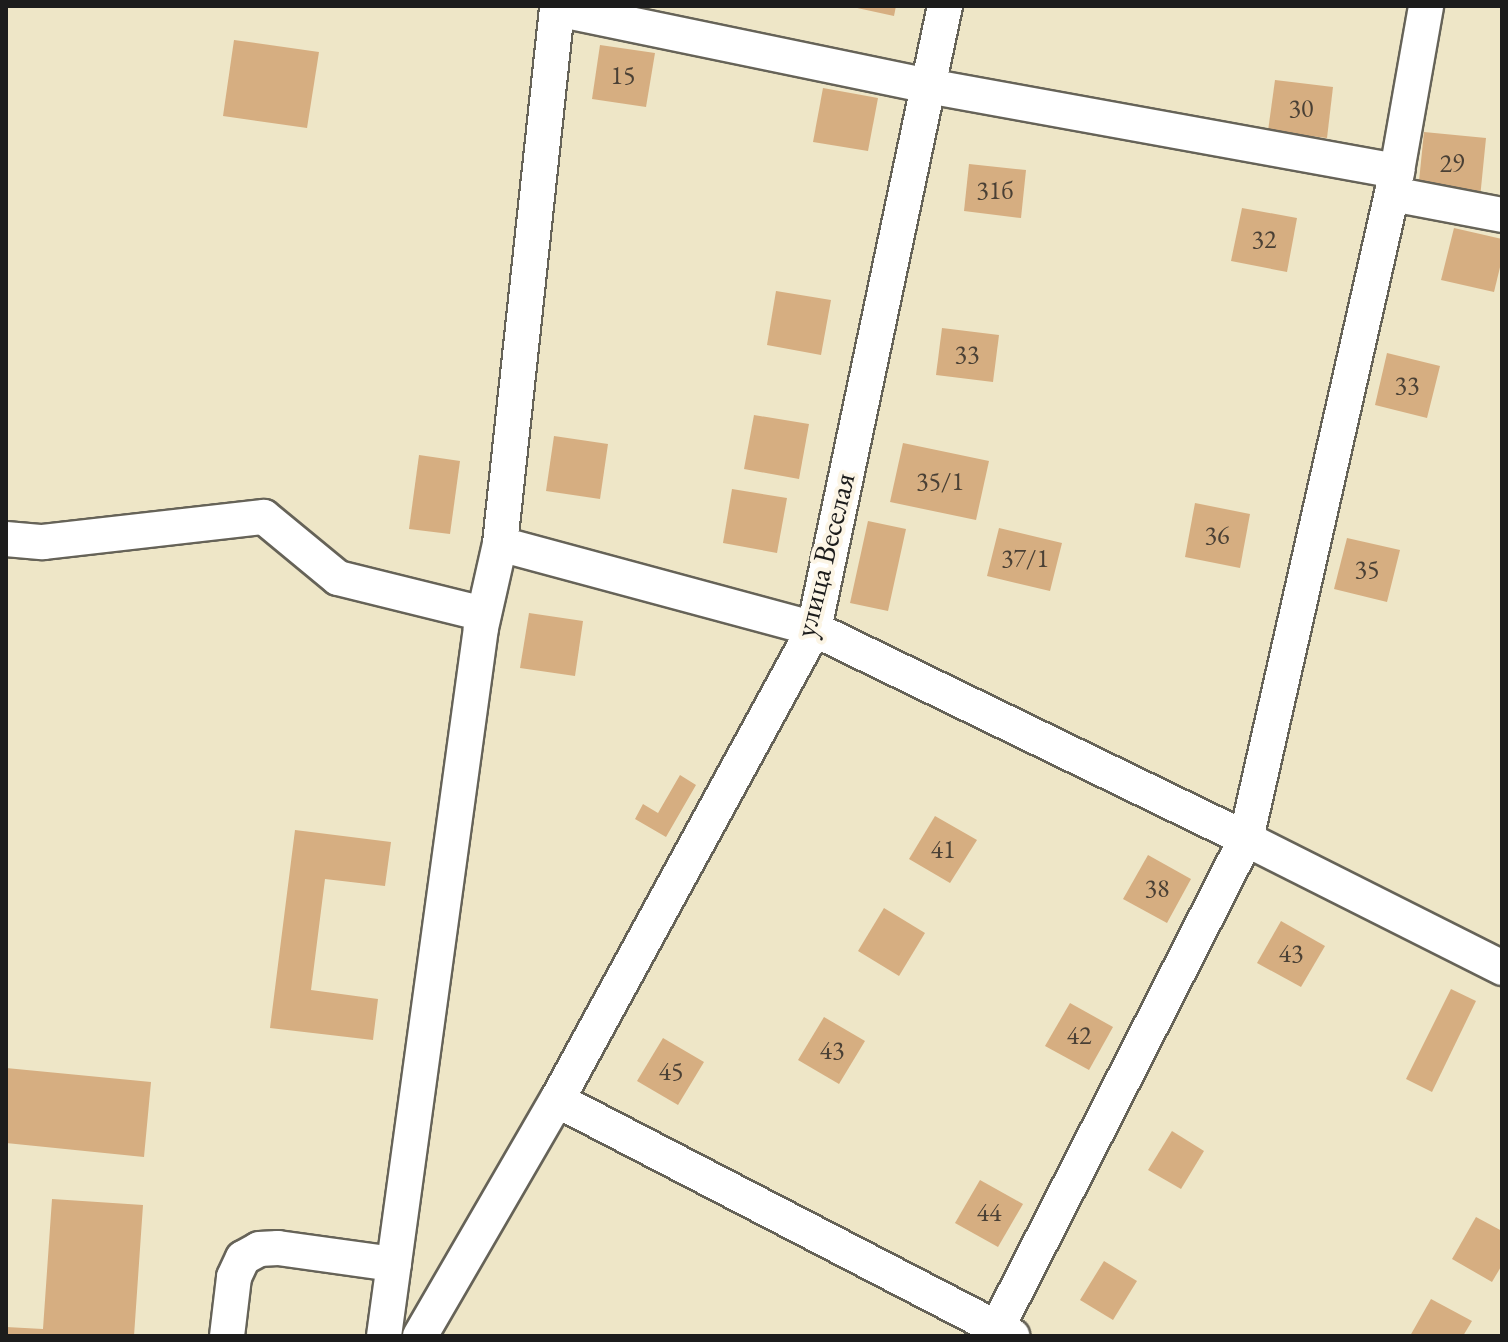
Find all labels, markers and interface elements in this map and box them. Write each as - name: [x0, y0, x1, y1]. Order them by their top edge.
- house number: 15: [611, 60, 635, 92]
- house number: 30: [1289, 93, 1313, 125]
- house number: 29: [1440, 148, 1464, 180]
- house number: 31б: [976, 175, 1014, 207]
- house number: 32: [1252, 224, 1276, 256]
- house number: 33: [955, 339, 979, 371]
- house number: 33: [1395, 370, 1419, 402]
- house number: 35/1: [916, 466, 964, 498]
- street label: улица Веселая: [787, 469, 863, 641]
- house number: 36: [1205, 520, 1229, 552]
- house number: 37/1: [1001, 543, 1049, 575]
- house number: 35: [1355, 554, 1379, 586]
- house number: 41: [931, 834, 955, 866]
- house number: 38: [1145, 873, 1169, 905]
- house number: 43: [1279, 938, 1303, 970]
- house number: 42: [1067, 1020, 1091, 1052]
- house number: 43: [820, 1035, 844, 1067]
- house number: 45: [659, 1056, 683, 1088]
- house number: 44: [977, 1197, 1001, 1229]

